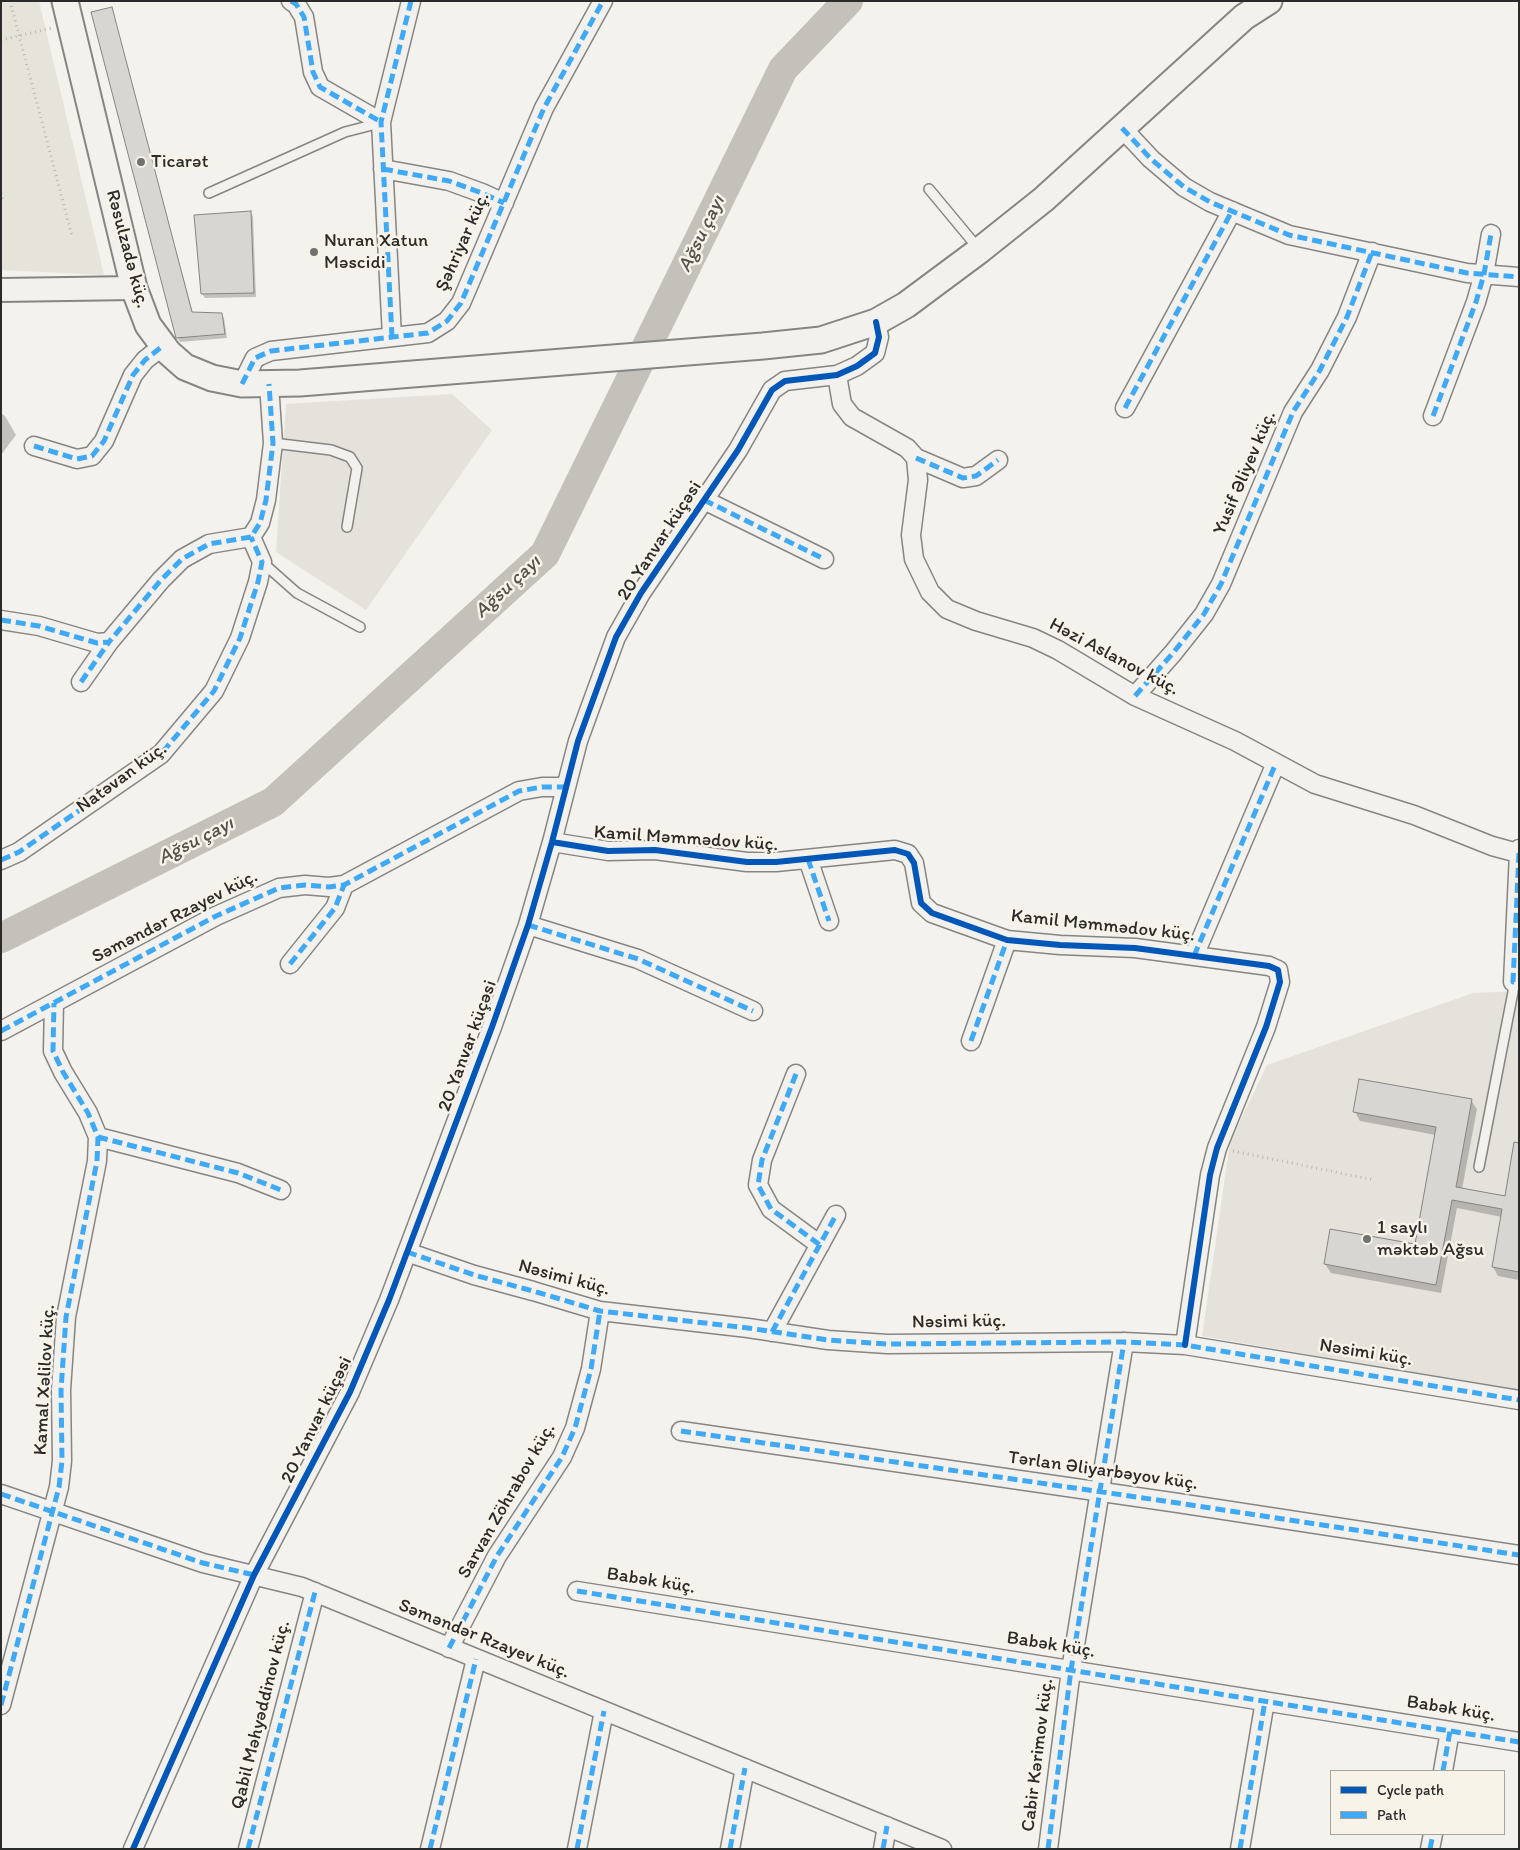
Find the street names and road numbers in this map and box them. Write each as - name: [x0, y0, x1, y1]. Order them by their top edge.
- street label: Rəsulzadə küç.: [100, 187, 154, 311]
- street label: Şəhriyar küç.: [431, 189, 495, 295]
- street label: Yusif Əliyev küç.: [1209, 407, 1281, 539]
- street label: 20 Yanvar küçəsi: [613, 477, 707, 605]
- street label: Həzi Aslanov küç.: [1045, 613, 1183, 701]
- street label: Natəvan küç.: [72, 738, 172, 818]
- street label: Kamil Məmmədov küç.: [593, 821, 779, 857]
- street label: Səməndər Rzayev küç.: [88, 865, 262, 969]
- street label: Kamil Məmmədov küç.: [1010, 905, 1196, 947]
- street label: 20 Yanvar küçəsi: [434, 977, 502, 1115]
- street label: Nəsimi küç.: [516, 1255, 612, 1301]
- street label: Kamal Xəlilov küç.: [30, 1304, 60, 1456]
- street label: Nəsimi küç.: [912, 1310, 1006, 1334]
- street label: Nəsimi küç.: [1318, 1334, 1414, 1372]
- street label: 20 Yanvar küçəsi: [276, 1353, 358, 1487]
- street label: Sarvan Zöhrabov küç.: [453, 1419, 561, 1583]
- street label: Tərlan Əliyarbəyov küç.: [1007, 1446, 1199, 1496]
- street label: Babək küç.: [605, 1563, 697, 1599]
- street label: Səməndər Rzayev küç.: [395, 1594, 573, 1684]
- street label: Qabil Məhyəddinov küç.: [226, 1618, 296, 1812]
- street label: Babək küç.: [1005, 1627, 1097, 1663]
- street label: Cabir Kərimov küç.: [1017, 1677, 1059, 1833]
- street label: Babək küç.: [1405, 1691, 1497, 1727]

